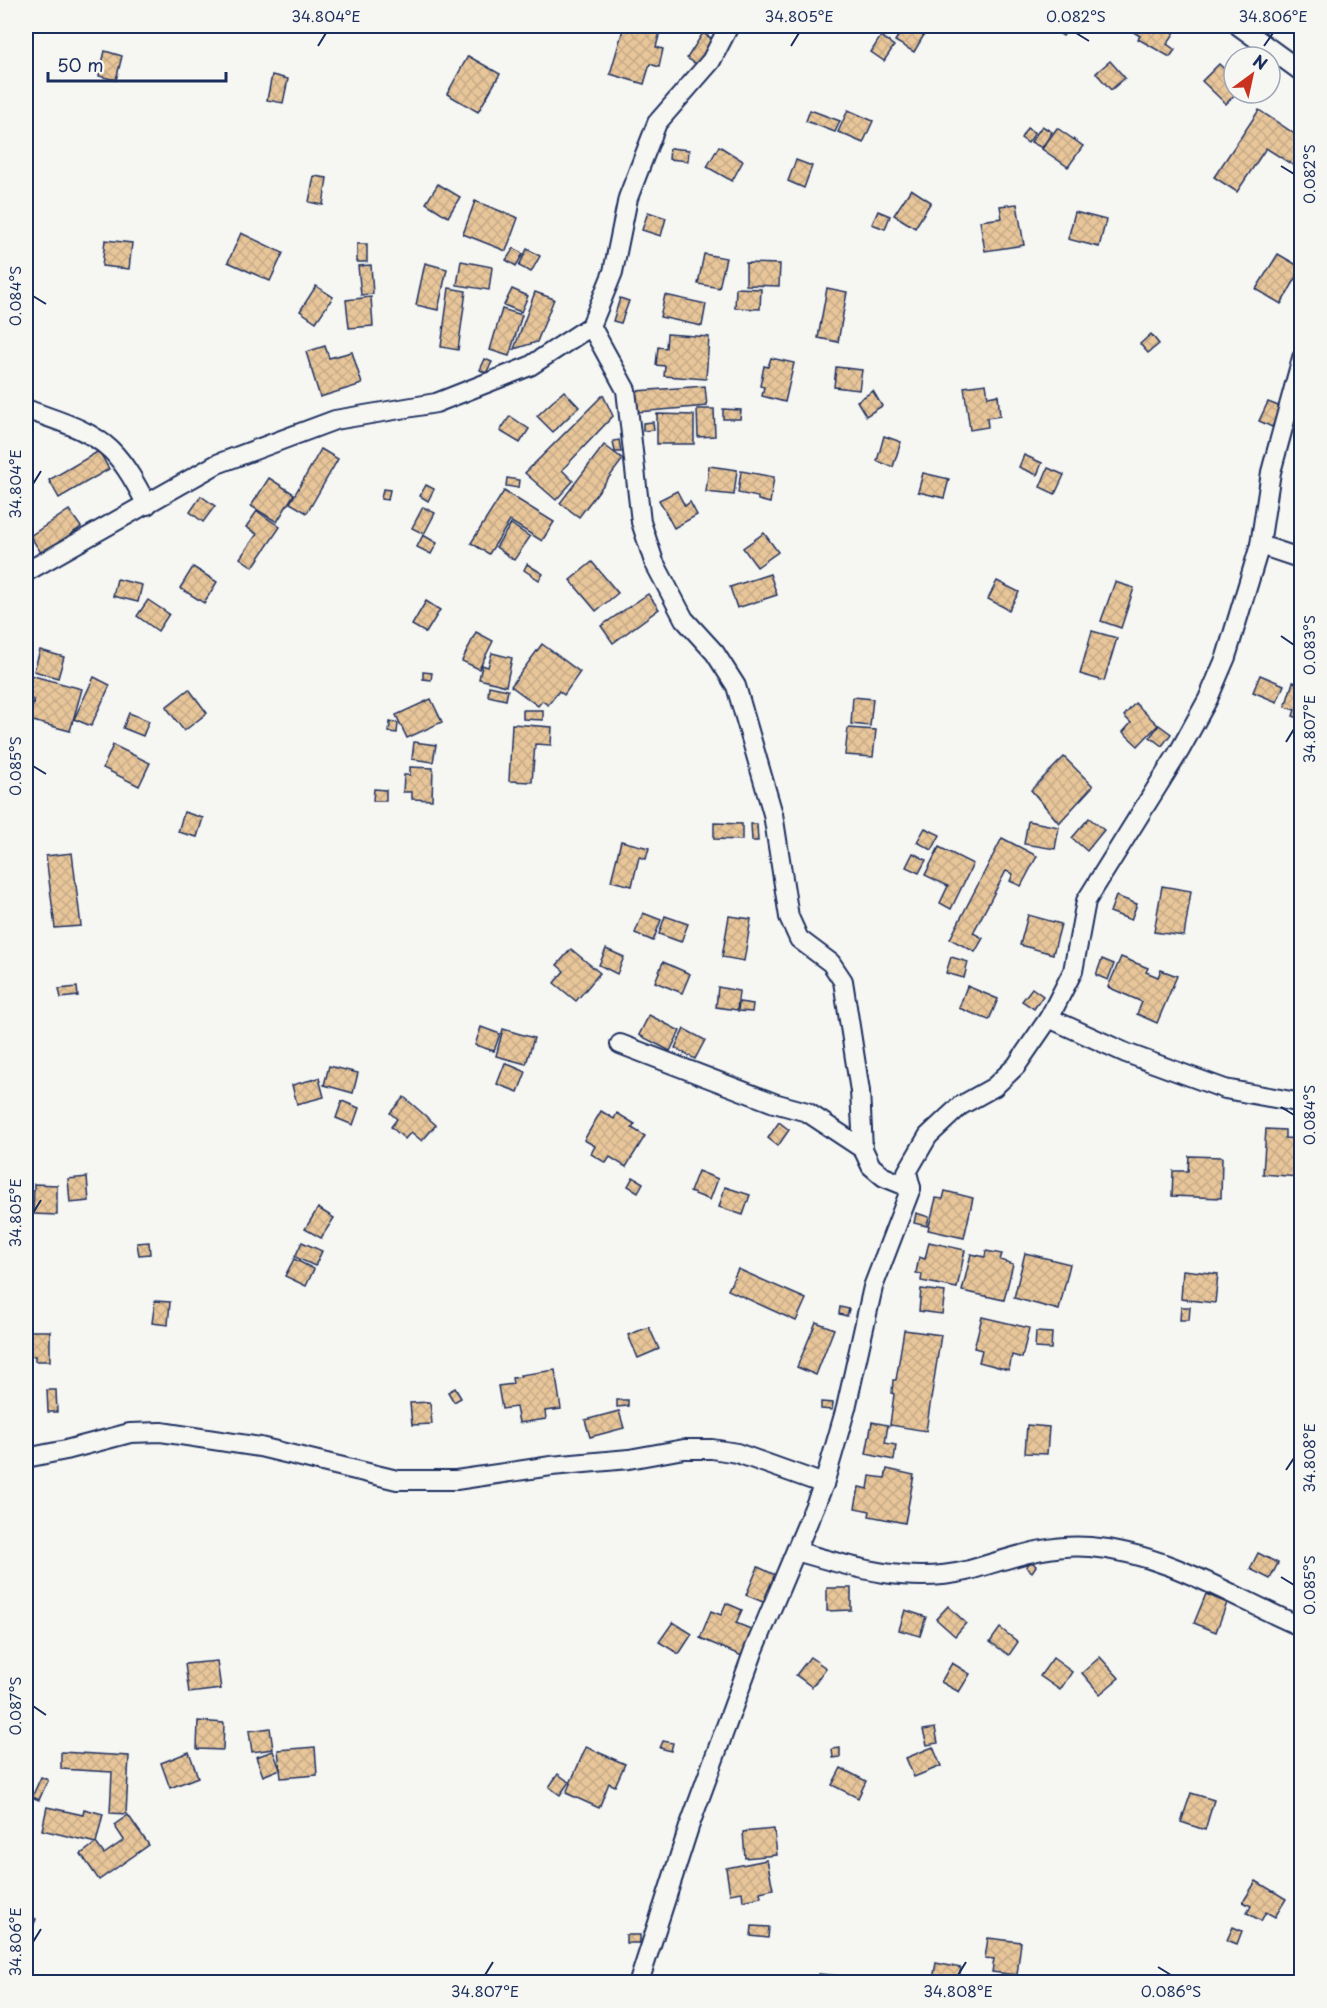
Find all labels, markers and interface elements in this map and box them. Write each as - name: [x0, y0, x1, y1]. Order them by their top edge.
- text: 34.804°E: [291, 4, 361, 27]
- text: 34.805°E: [764, 4, 834, 27]
- text: 0.082°S: [1046, 4, 1106, 27]
- text: 34.806°E: [1238, 4, 1308, 27]
- scale bar: [48, 45, 226, 83]
- north arrow: [1222, 45, 1282, 105]
- text: N: [1249, 48, 1273, 75]
- text: 50 m: [57, 51, 104, 78]
- text: 0.082°S: [1297, 144, 1320, 204]
- text: 0.084°S: [3, 266, 26, 326]
- text: 34.804°E: [3, 449, 26, 519]
- text: 0.083°S: [1297, 615, 1320, 675]
- text: 34.807°E: [1297, 695, 1320, 763]
- text: 0.085°S: [3, 736, 26, 796]
- text: 0.084°S: [1297, 1085, 1320, 1145]
- text: 34.805°E: [3, 1178, 26, 1248]
- text: 34.808°E: [1297, 1423, 1320, 1493]
- text: 0.085°S: [1297, 1555, 1320, 1615]
- text: 0.087°S: [3, 1676, 26, 1736]
- text: 34.806°E: [3, 1907, 26, 1977]
- text: 34.807°E: [451, 1979, 519, 2002]
- text: 34.808°E: [923, 1979, 993, 2002]
- text: 0.086°S: [1141, 1979, 1201, 2002]

